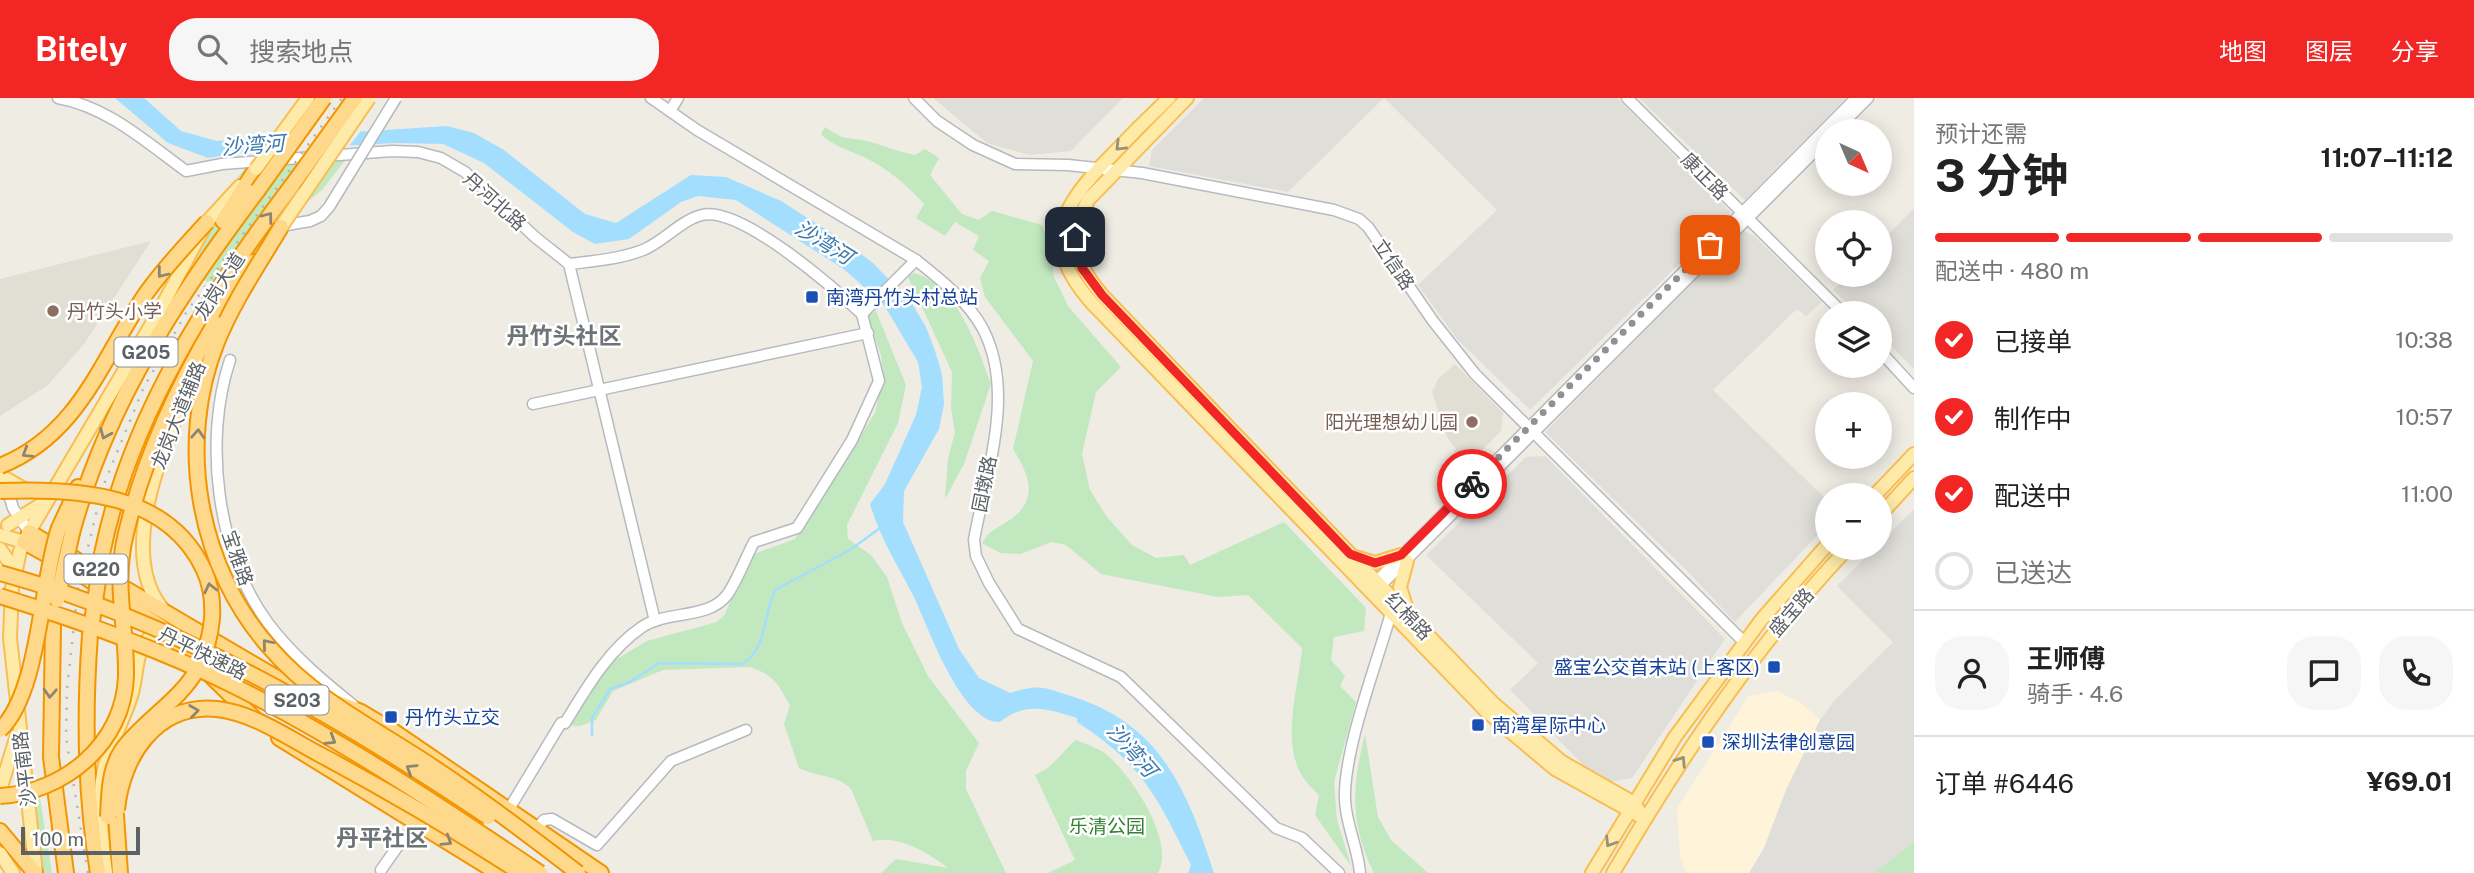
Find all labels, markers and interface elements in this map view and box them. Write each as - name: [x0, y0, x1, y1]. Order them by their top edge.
- search box: [169, 18, 659, 81]
- text: Bitely: [35, 30, 127, 68]
- icon: search: [193, 30, 231, 68]
- text: 搜索地点: [249, 36, 353, 67]
- text: 地图: [2219, 37, 2267, 65]
- text: 图层: [2305, 37, 2353, 65]
- text: 分享: [2391, 37, 2439, 65]
- north arrow: [1815, 119, 1892, 196]
- map controls: [1815, 119, 1892, 560]
- text: 预计还需: [1935, 120, 2027, 147]
- water label: 沙湾河: [221, 130, 289, 160]
- one-way arrow: [1116, 138, 1129, 151]
- text: 11:07–11:12: [2321, 142, 2453, 173]
- street label: 康正路: [1677, 148, 1733, 204]
- text: 3 分钟: [1935, 148, 2068, 202]
- street label: 丹河北路: [459, 167, 531, 235]
- pin: [1045, 207, 1105, 267]
- button: locate: [1815, 210, 1892, 287]
- one-way arrow: [259, 213, 272, 225]
- water label: 沙湾河: [791, 215, 861, 271]
- pin: [1680, 215, 1740, 275]
- icon: home: [1056, 218, 1094, 256]
- icon: bag: [1691, 226, 1729, 264]
- street label: 立信路: [1369, 234, 1419, 294]
- street label: 龙岗大道: [189, 248, 249, 324]
- text: 配送中 · 480 m: [1935, 257, 2089, 284]
- one-way arrow: [158, 265, 171, 278]
- place label: 南湾丹竹头村总站: [826, 286, 978, 308]
- marker: 南湾丹竹头村总站: [804, 289, 820, 305]
- place label: 丹竹头小学: [67, 300, 162, 322]
- button: layers: [1815, 301, 1892, 378]
- marker: 丹竹头小学: [45, 303, 61, 319]
- icon: check: [1935, 321, 1973, 359]
- district label: 丹竹头社区: [507, 322, 622, 349]
- text: 已接单: [1994, 326, 2072, 357]
- text: 10:38: [2395, 326, 2453, 353]
- road number: G205: [114, 338, 178, 366]
- street label: 龙岗大道辅路: [146, 358, 210, 472]
- button: +: [1815, 392, 1892, 469]
- icon: check: [1935, 398, 1973, 436]
- text: 制作中: [1994, 403, 2072, 434]
- text: 10:57: [2396, 403, 2453, 430]
- place label: 阳光理想幼儿园: [1325, 411, 1458, 433]
- marker: 阳光理想幼儿园: [1464, 414, 1480, 430]
- one-way arrow: [99, 426, 113, 439]
- one-way arrow: [190, 428, 205, 439]
- one-way arrow: [21, 444, 34, 457]
- courier: [1437, 449, 1507, 519]
- street label: 园墩路: [968, 454, 1000, 514]
- icon: bike: [1453, 465, 1491, 503]
- icon: check: [1935, 475, 1973, 513]
- text: 配送中: [1994, 480, 2072, 511]
- text: 11:00: [2401, 480, 2453, 507]
- button: −: [1815, 483, 1892, 560]
- street label: 宝雅路: [218, 527, 258, 589]
- road number: G220: [64, 555, 128, 584]
- text: 已送达: [1994, 557, 2072, 588]
- one-way arrow: [203, 582, 218, 594]
- street label: 盛宝路: [1764, 583, 1818, 641]
- street label: 红棉路: [1381, 588, 1437, 644]
- street label: 丹平快速路: [155, 622, 251, 684]
- button: person: [1935, 636, 2009, 710]
- button: chat: [2287, 636, 2361, 710]
- button: phone: [2379, 636, 2453, 710]
- one-way arrow: [263, 640, 275, 653]
- text: 王师傅: [2027, 643, 2105, 674]
- place label: 盛宝公交首末站 (上客区): [1554, 656, 1760, 678]
- marker: 盛宝公交首末站 (上客区): [1766, 659, 1782, 675]
- text: 骑手 · 4.6: [2027, 680, 2123, 707]
- road number: S203: [266, 686, 328, 714]
- one-way arrow: [43, 688, 58, 699]
- one-way arrow: [188, 703, 199, 718]
- place label: 丹竹头立交: [405, 706, 500, 728]
- marker: 丹竹头立交: [383, 709, 399, 725]
- place label: 南湾星际中心: [1492, 714, 1606, 736]
- marker: 南湾星际中心: [1470, 717, 1486, 733]
- water label: 沙湾河: [1102, 718, 1165, 785]
- street label: 沙平南路: [8, 730, 40, 808]
- place label: 深圳法律创意园: [1722, 731, 1855, 753]
- one-way arrow: [324, 732, 337, 745]
- marker: 深圳法律创意园: [1700, 734, 1716, 750]
- one-way arrow: [1673, 756, 1686, 769]
- one-way arrow: [406, 764, 419, 777]
- text: ¥69.01: [2367, 766, 2453, 797]
- text: 订单 #6446: [1935, 768, 2074, 799]
- park label: 乐清公园: [1069, 815, 1145, 837]
- scale bar: [21, 824, 140, 856]
- district label: 丹平社区: [336, 824, 428, 851]
- text: 100 m: [32, 828, 84, 850]
- one-way arrow: [440, 833, 453, 846]
- one-way arrow: [1606, 834, 1619, 847]

